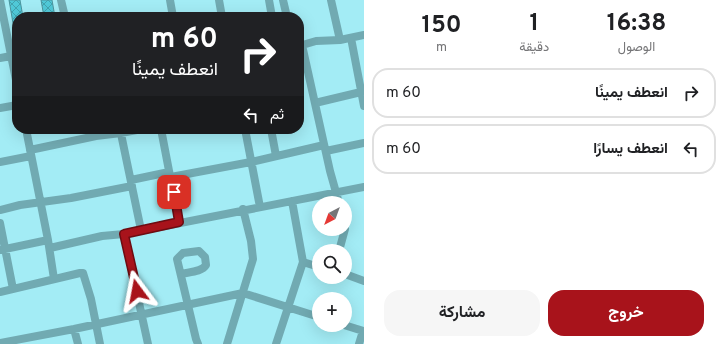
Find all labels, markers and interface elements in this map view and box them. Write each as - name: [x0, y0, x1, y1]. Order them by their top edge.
- text: 1: [529, 9, 539, 39]
- text: 16:38: [607, 9, 666, 39]
- text: 150: [422, 11, 462, 41]
- text: 60 m: [151, 22, 218, 58]
- icon: right: [232, 28, 284, 80]
- text: m: [436, 40, 447, 56]
- text: دقيقة: [519, 40, 549, 56]
- text: الوصول: [618, 40, 655, 56]
- text: انعطف يمينًا: [132, 59, 218, 82]
- icon: right: [680, 82, 702, 104]
- text: 60 m: [386, 84, 421, 103]
- text: انعطف يمينًا: [595, 84, 668, 103]
- icon: left: [240, 104, 262, 126]
- text: ثم: [270, 106, 284, 125]
- icon: left: [680, 138, 702, 160]
- text: 60 m: [386, 140, 421, 159]
- text: انعطف يسارًا: [593, 140, 668, 159]
- pin: [157, 175, 191, 209]
- icon: arrive: [163, 181, 185, 203]
- north arrow: [312, 196, 352, 236]
- map controls: [312, 196, 352, 332]
- button: search: [312, 244, 352, 284]
- position arrow: [116, 270, 158, 312]
- button: مشاركة: [384, 290, 540, 336]
- button: خروج: [548, 290, 704, 336]
- button: +: [312, 292, 352, 332]

